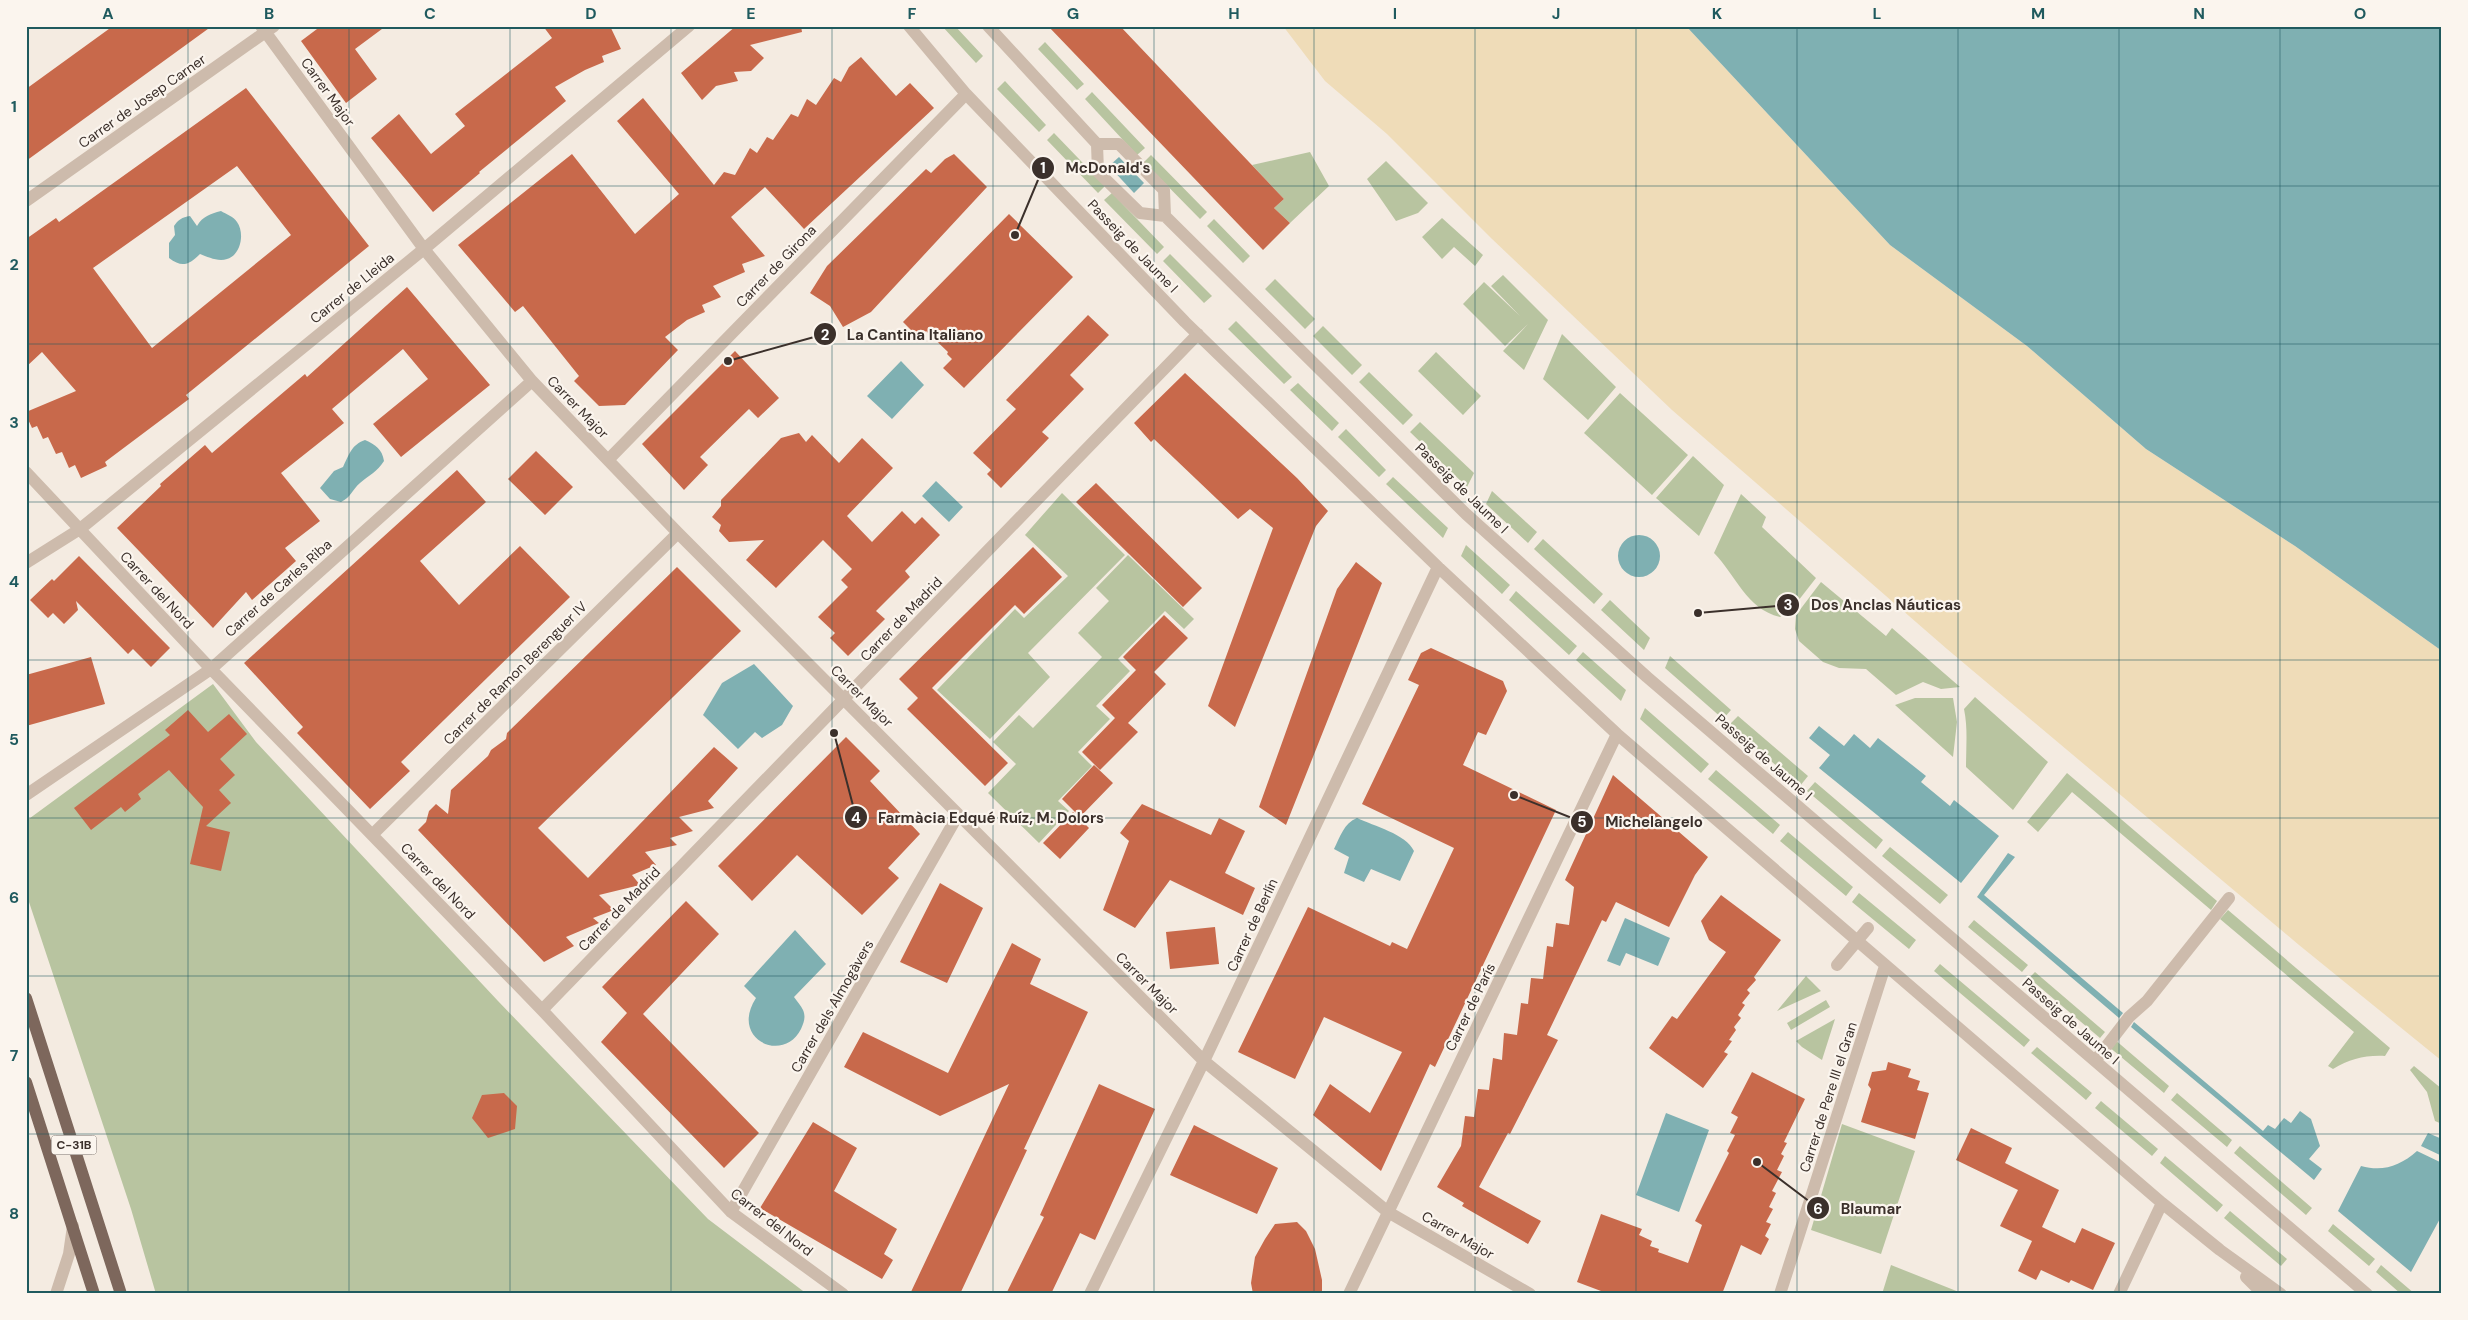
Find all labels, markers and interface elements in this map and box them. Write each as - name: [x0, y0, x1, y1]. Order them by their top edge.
- text: A: [102, 3, 114, 24]
- text: B: [264, 3, 274, 24]
- text: C: [424, 3, 436, 24]
- text: D: [585, 3, 597, 24]
- text: E: [746, 3, 756, 24]
- text: F: [908, 3, 917, 24]
- text: G: [1067, 3, 1079, 24]
- text: H: [1228, 3, 1240, 24]
- text: I: [1393, 3, 1397, 24]
- text: J: [1552, 3, 1560, 24]
- text: K: [1712, 3, 1723, 24]
- text: L: [1873, 3, 1882, 24]
- text: M: [2031, 3, 2045, 24]
- text: N: [2193, 3, 2205, 24]
- text: O: [2354, 3, 2366, 24]
- street label: Carrer de Josep Carner: [75, 50, 209, 152]
- street label: Carrer Major: [297, 54, 359, 130]
- text: 1: [11, 96, 17, 117]
- callout: McDonald's: [1030, 153, 1160, 183]
- text: 1: [1040, 158, 1046, 178]
- text: McDonald's: [1066, 158, 1150, 178]
- street label: Passeig de Jaume I: [1084, 196, 1182, 296]
- street label: Carrer de Girona: [732, 221, 820, 311]
- street label: Carrer de Lleida: [306, 249, 398, 327]
- text: 2: [9, 254, 19, 275]
- callout: La Cantina Italiano: [812, 319, 994, 349]
- text: 2: [821, 325, 830, 345]
- text: La Cantina Italiano: [847, 325, 983, 345]
- street label: Carrer Major: [543, 372, 613, 442]
- text: 3: [9, 412, 19, 433]
- street label: Passeig de Jaume I: [1412, 439, 1512, 537]
- street label: Carrer de Carles Riba: [221, 535, 335, 641]
- street label: Carrer del Nord: [116, 547, 198, 633]
- text: 4: [9, 571, 19, 592]
- street label: Carrer de Madrid: [856, 573, 946, 665]
- callout: Dos Anclas Náuticas: [1776, 590, 1971, 620]
- text: 3: [1783, 595, 1793, 615]
- text: Dos Anclas Náuticas: [1811, 595, 1961, 615]
- street label: Carrer de Ramon Berenguer IV: [439, 597, 591, 749]
- street label: Carrer Major: [827, 661, 897, 731]
- street label: Passeig de Jaume I: [1712, 710, 1816, 804]
- text: 5: [9, 729, 19, 750]
- callout: Farmàcia Edqué Ruíz, M. Dolors: [843, 802, 1114, 832]
- callout: Michelangelo: [1570, 807, 1712, 837]
- text: 4: [851, 808, 861, 828]
- text: Farmàcia Edqué Ruíz, M. Dolors: [878, 808, 1104, 828]
- text: 5: [1577, 812, 1587, 832]
- text: Michelangelo: [1605, 812, 1703, 832]
- street label: Carrer del Nord: [397, 839, 479, 923]
- street label: Carrer de Madrid: [574, 863, 664, 955]
- street label: Carrer de Berlín: [1223, 875, 1281, 975]
- text: 6: [9, 887, 19, 908]
- street label: Carrer dels Almogàvers: [787, 936, 877, 1076]
- street label: Carrer Major: [1112, 948, 1182, 1018]
- street label: Carrer de París: [1441, 960, 1499, 1054]
- street label: Passeig de Jaume I: [2019, 974, 2123, 1068]
- street label: Carrer de Pere III el Gran: [1795, 1020, 1861, 1174]
- text: 7: [10, 1045, 19, 1066]
- road number: C-31B: [52, 1136, 96, 1154]
- street label: Carrer del Nord: [727, 1184, 817, 1260]
- callout: Blaumar: [1805, 1193, 1911, 1223]
- text: 6: [1813, 1199, 1823, 1219]
- text: Blaumar: [1841, 1199, 1901, 1219]
- text: 8: [9, 1203, 19, 1224]
- street label: Carrer Major: [1418, 1207, 1498, 1263]

